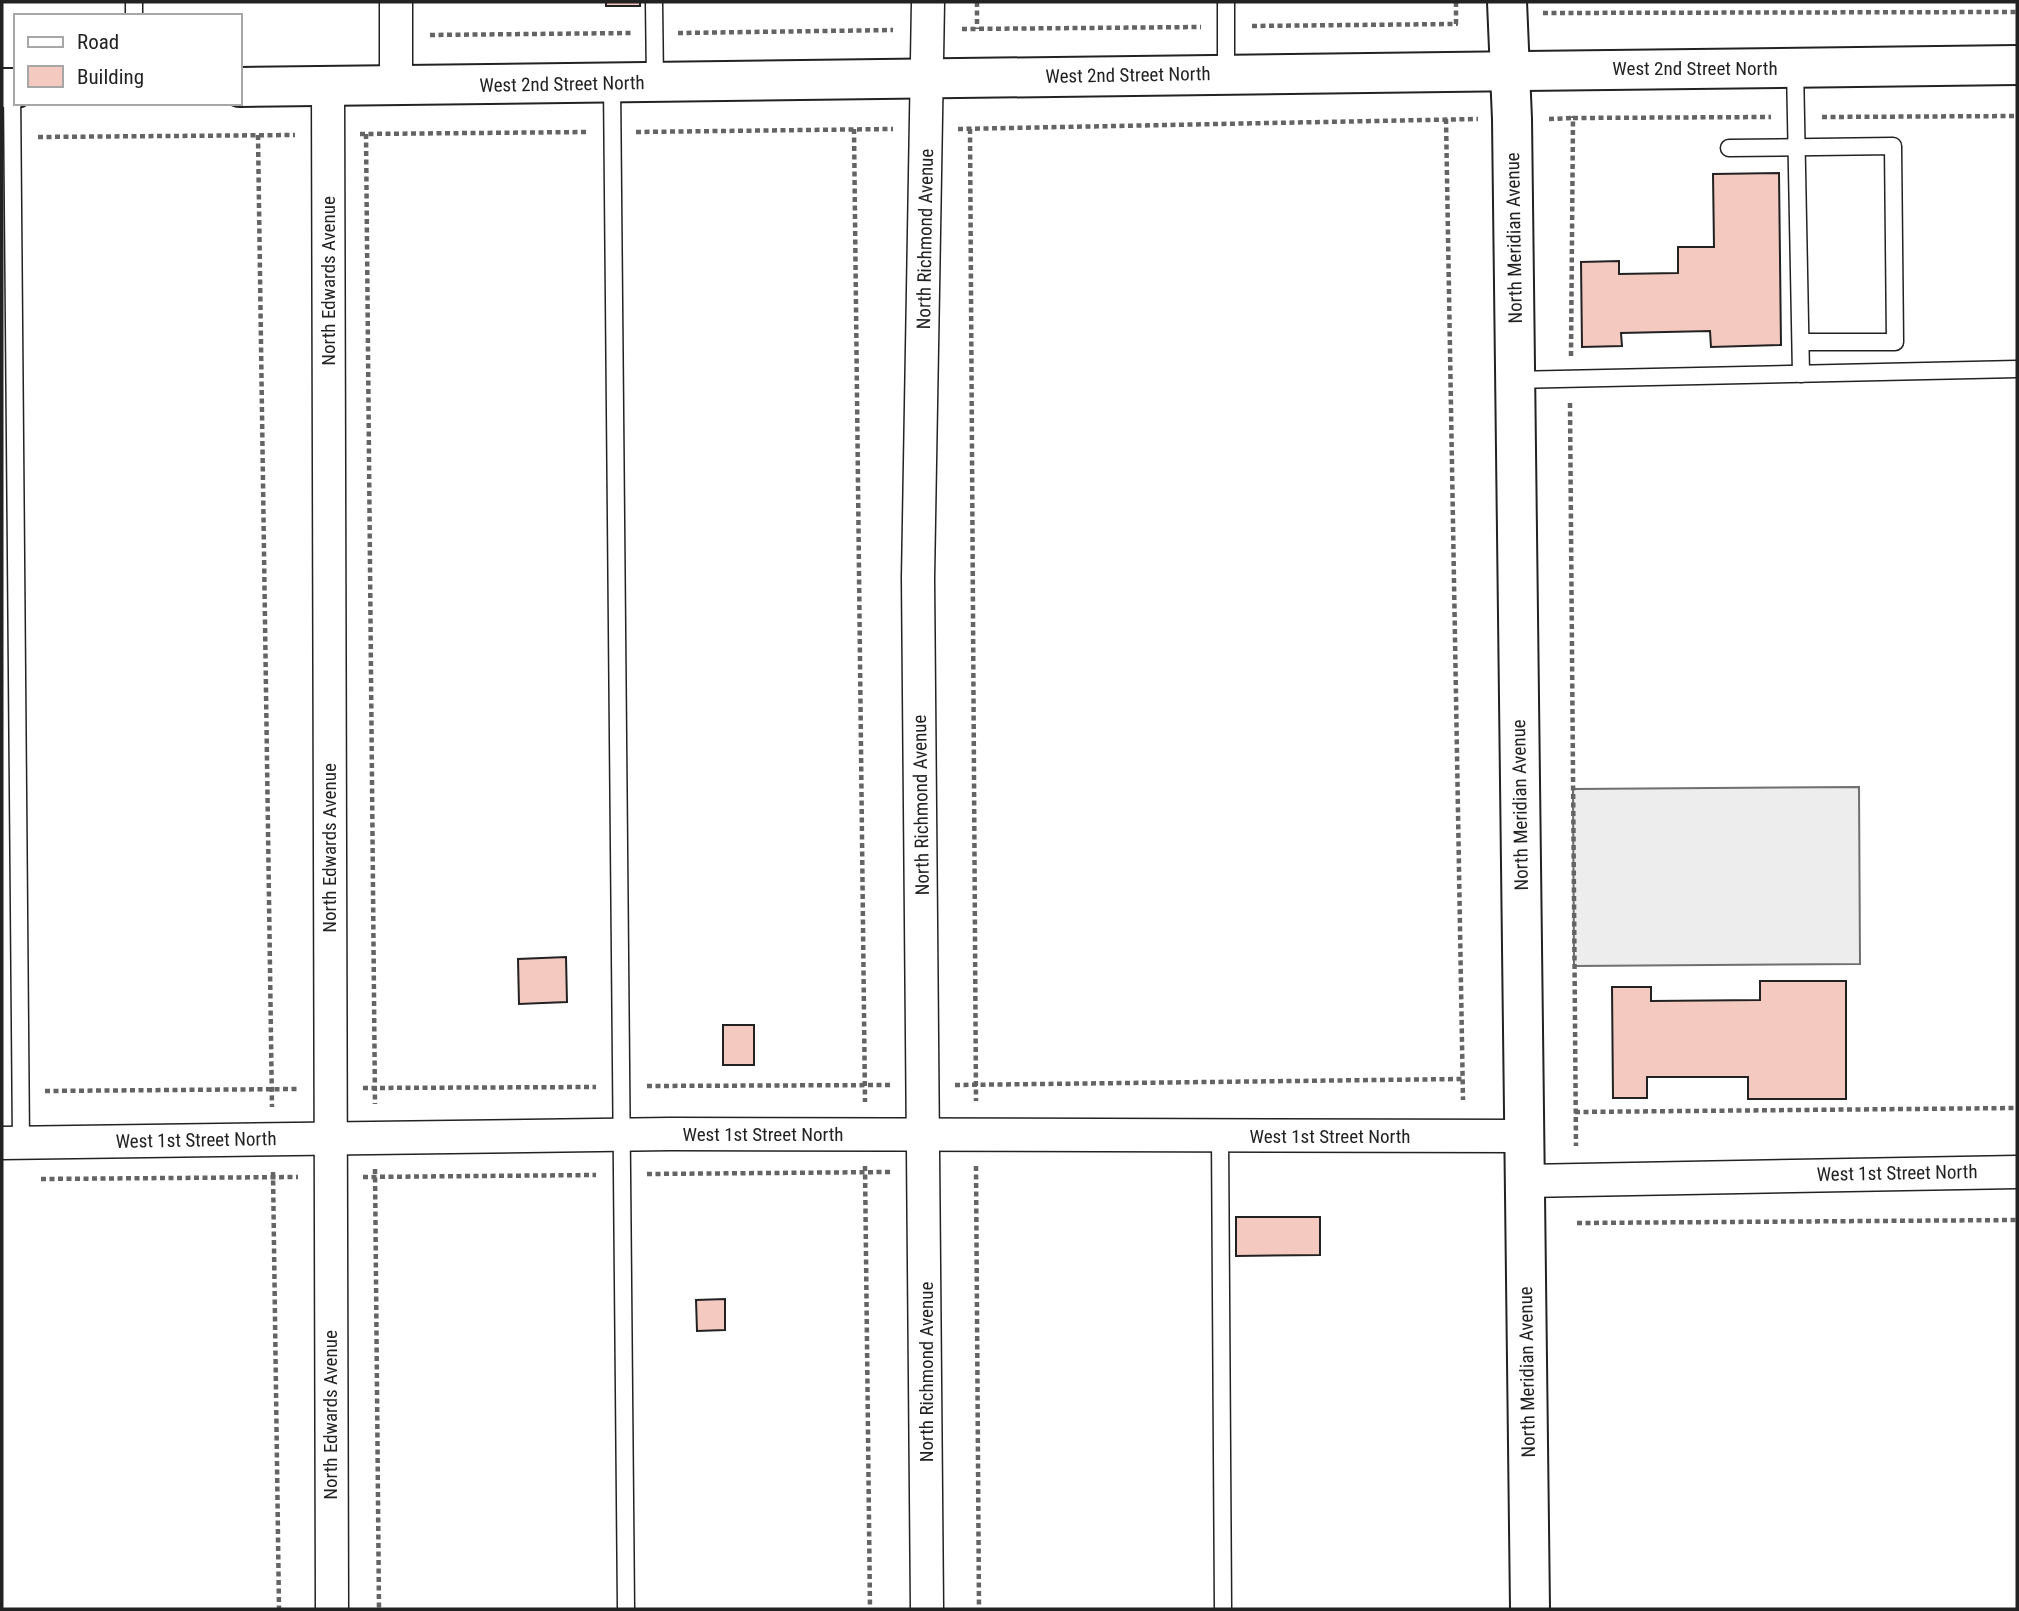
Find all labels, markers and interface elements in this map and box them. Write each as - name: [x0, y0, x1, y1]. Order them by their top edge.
- legend: [14, 14, 242, 105]
- text: Road: [77, 30, 119, 54]
- street label: West 2nd Street North: [1612, 57, 1778, 80]
- street label: West 2nd Street North: [1045, 62, 1211, 88]
- text: Building: [77, 65, 144, 89]
- street label: West 2nd Street North: [479, 71, 645, 97]
- street label: North Richmond Avenue: [912, 148, 938, 330]
- street label: North Meridian Avenue: [1501, 152, 1527, 324]
- street label: North Edwards Avenue: [317, 196, 340, 366]
- street label: North Richmond Avenue: [908, 714, 934, 896]
- street label: North Meridian Avenue: [1507, 719, 1533, 891]
- street label: North Edwards Avenue: [318, 763, 341, 933]
- street label: West 1st Street North: [682, 1123, 844, 1146]
- street label: West 1st Street North: [1249, 1125, 1411, 1148]
- street label: West 1st Street North: [115, 1127, 277, 1153]
- street label: West 1st Street North: [1816, 1160, 1978, 1186]
- street label: North Richmond Avenue: [915, 1282, 938, 1462]
- street label: North Meridian Avenue: [1514, 1286, 1540, 1458]
- street label: North Edwards Avenue: [319, 1330, 342, 1500]

